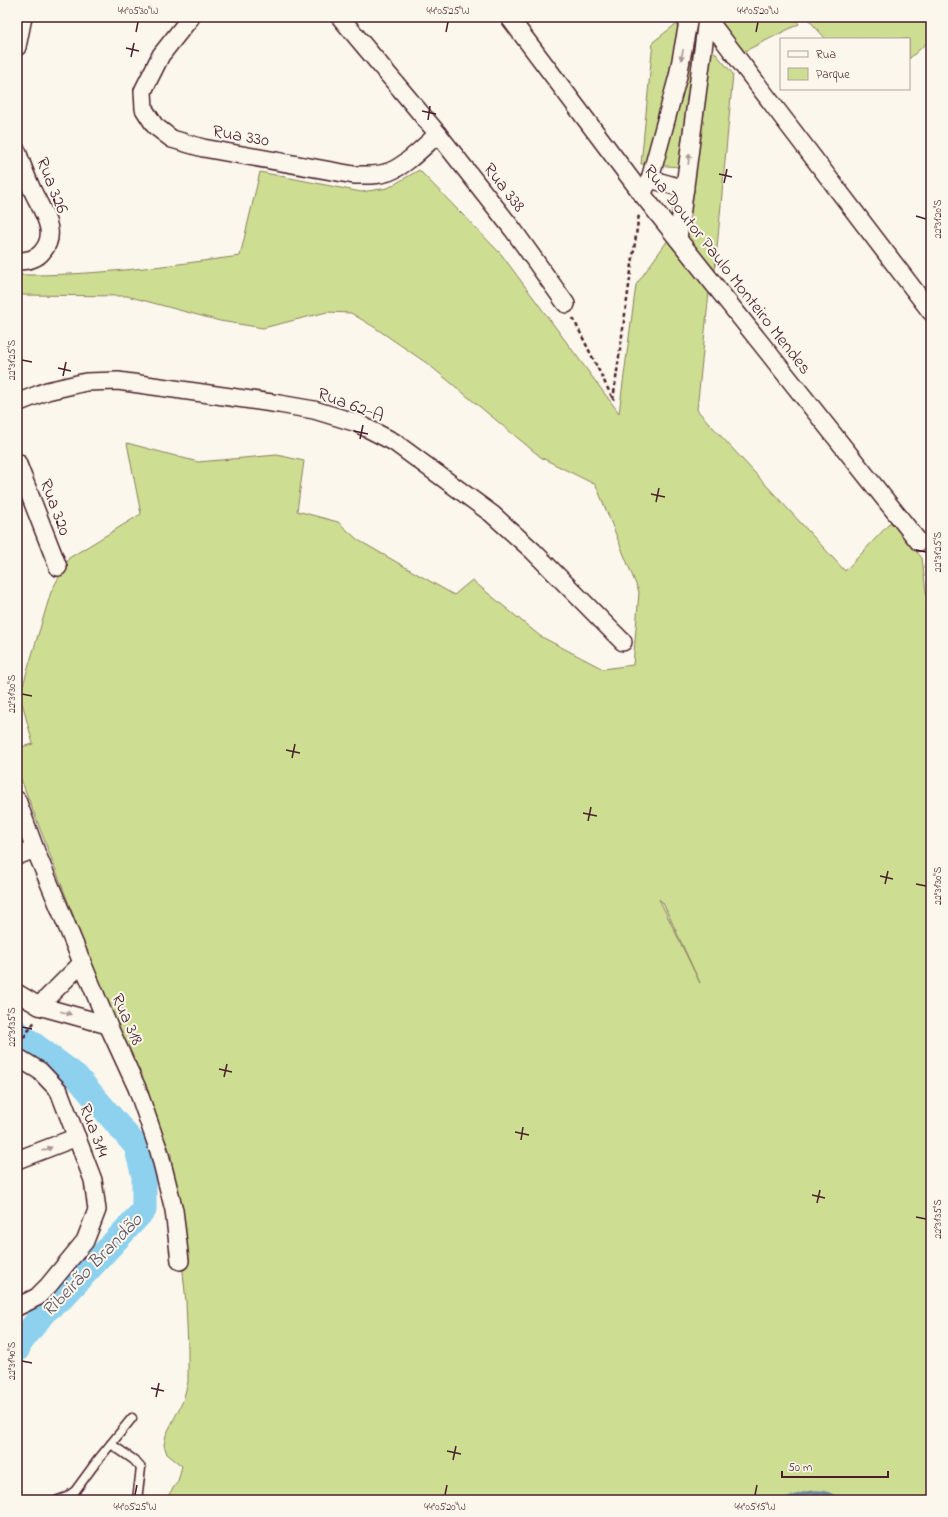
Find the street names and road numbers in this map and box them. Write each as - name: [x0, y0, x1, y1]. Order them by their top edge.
- street label: Rua 330: [210, 119, 271, 155]
- street label: Rua 326: [28, 154, 74, 218]
- street label: Rua 338: [476, 158, 531, 219]
- street label: Rua Doutor Paulo Monteiro Mendes: [636, 160, 817, 381]
- street label: Rua 62-A: [313, 382, 387, 430]
- street label: Rua 320: [32, 476, 77, 540]
- street label: Rua 318: [103, 990, 149, 1050]
- street label: Rua 314: [71, 1100, 115, 1162]

